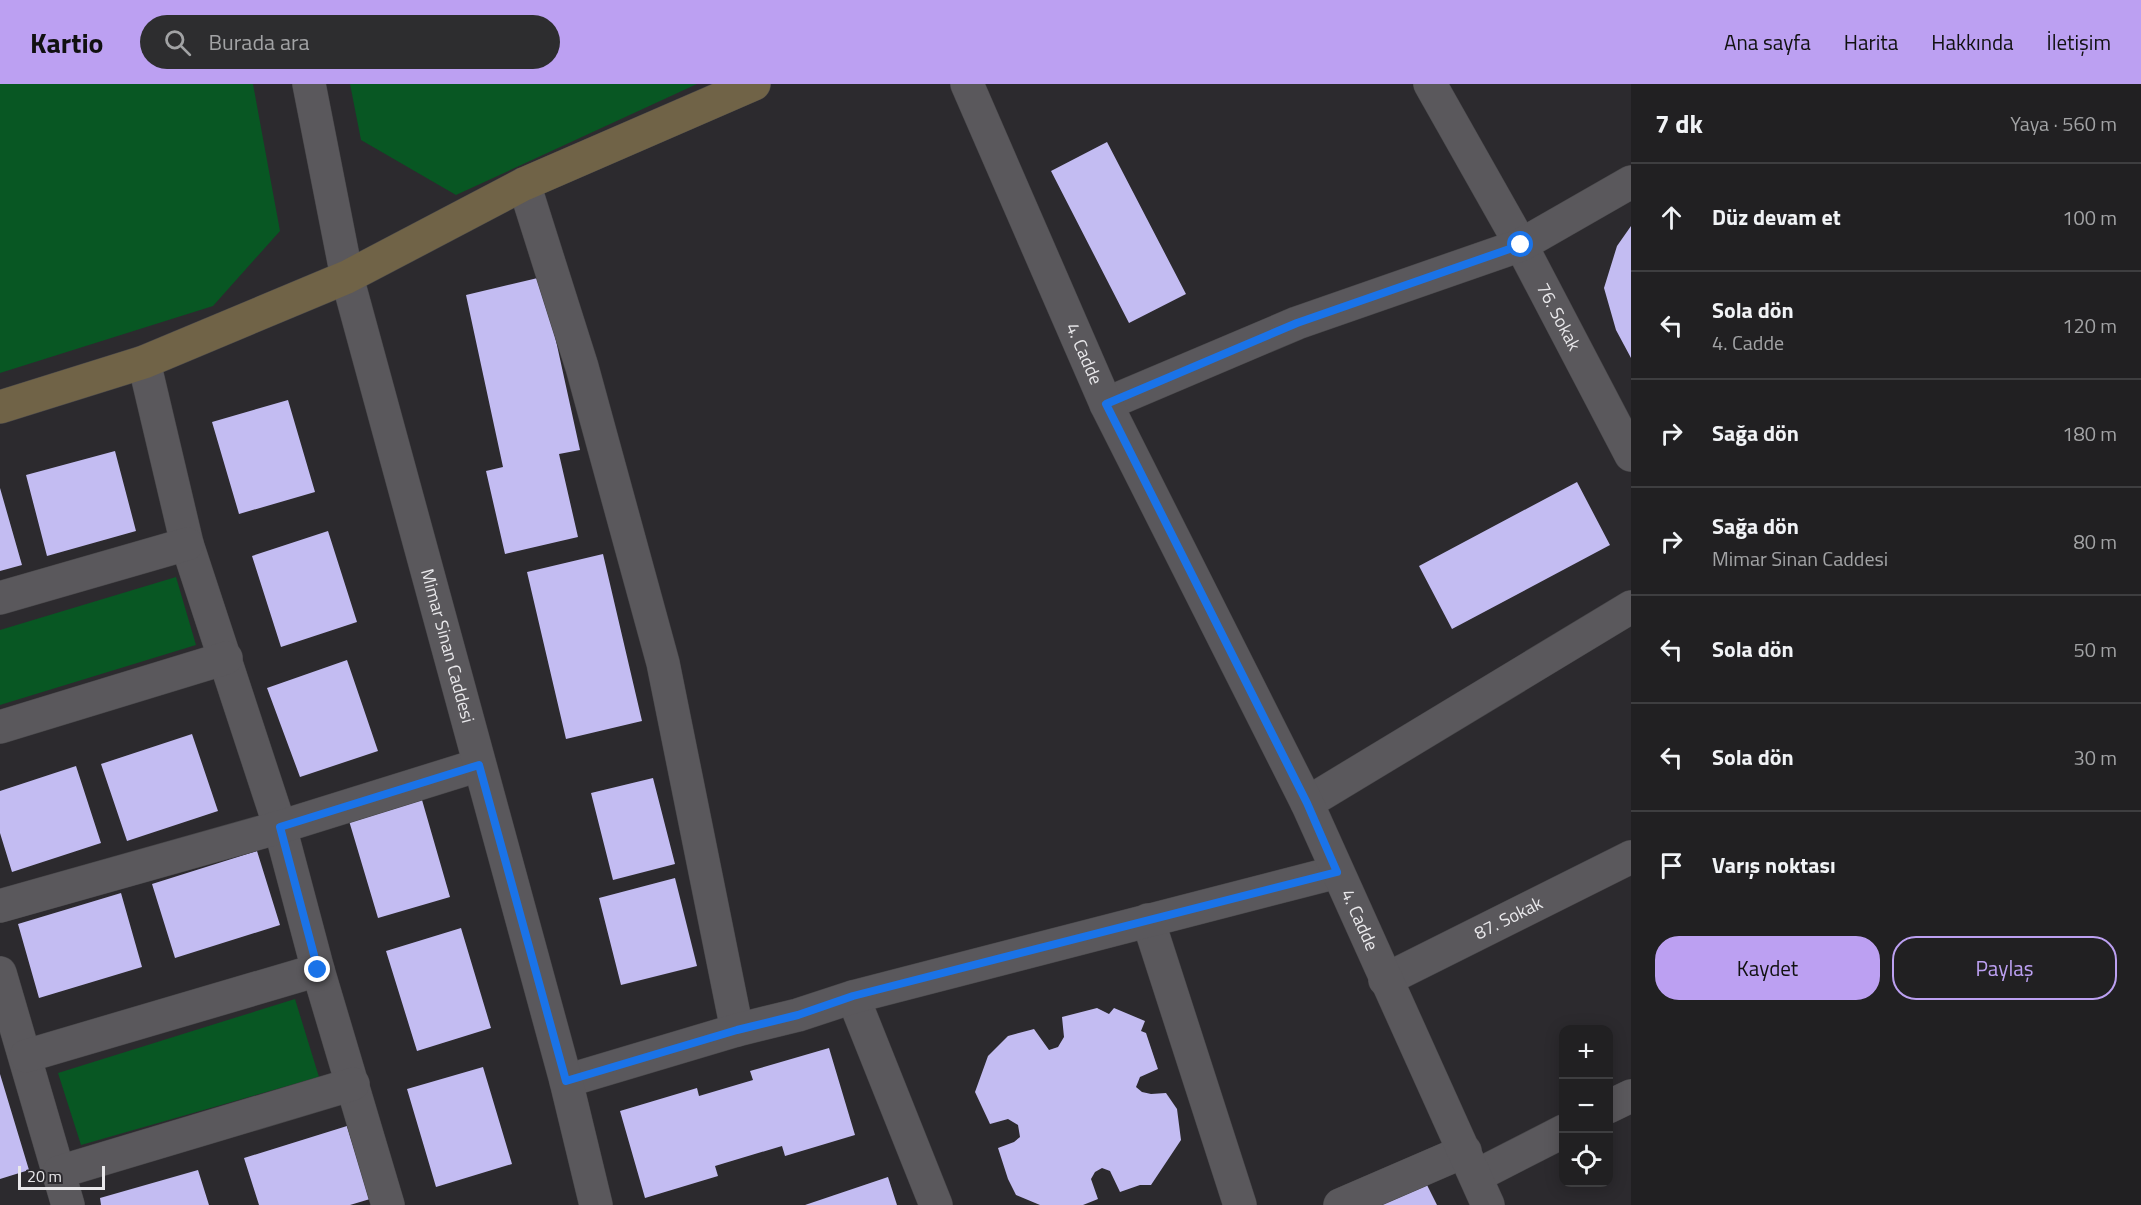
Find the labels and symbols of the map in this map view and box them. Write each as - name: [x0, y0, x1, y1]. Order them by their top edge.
- route start: [1507, 231, 1533, 257]
- street label: 76. Sokak: [1530, 278, 1588, 356]
- street label: 4. Cadde: [1059, 318, 1110, 389]
- street label: Mimar Sinan Caddesi: [414, 566, 482, 726]
- street label: 4. Cadde: [1335, 885, 1386, 955]
- street label: 87. Sokak: [1469, 889, 1547, 946]
- route end: [304, 956, 330, 982]
- scale bar: [18, 1163, 105, 1190]

